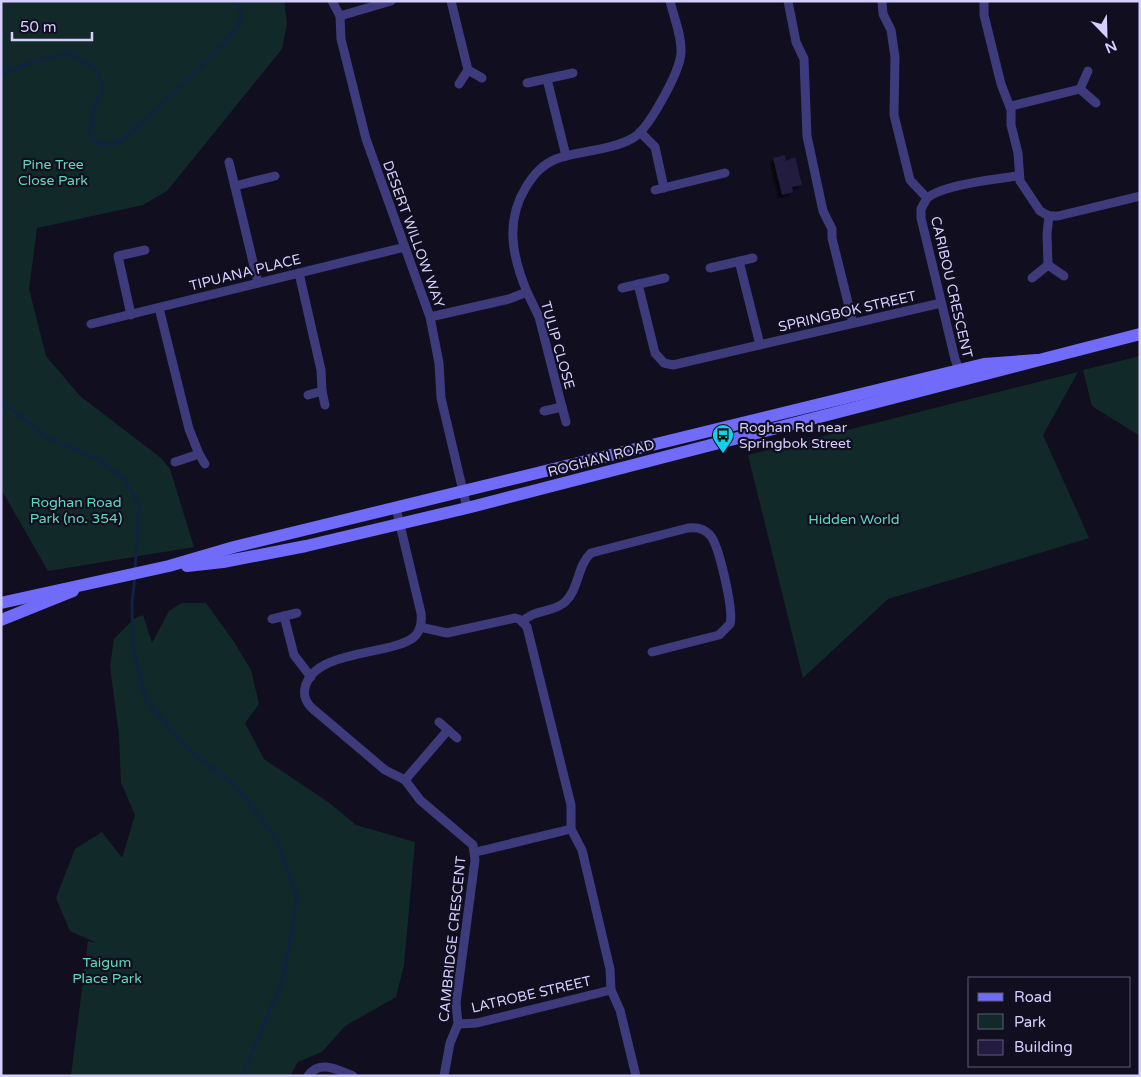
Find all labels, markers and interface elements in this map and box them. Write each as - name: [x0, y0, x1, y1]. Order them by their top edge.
- scale bar: [12, 10, 92, 42]
- north arrow: [1081, 10, 1131, 60]
- text: 50 m: [20, 18, 57, 36]
- text: N: [1102, 36, 1119, 57]
- park label: Pine Tree Close Park: [18, 156, 88, 189]
- street label: DESERT WILLOW WAY: [379, 158, 448, 310]
- street label: CARIBOU CRESCENT: [927, 214, 976, 360]
- street label: TIPUANA PLACE: [188, 250, 303, 295]
- street label: SPRINGBOK STREET: [777, 287, 918, 336]
- street label: TULIP CLOSE: [537, 299, 578, 391]
- place label: Roghan Rd near Springbok Street: [739, 419, 852, 452]
- bus stop icon: Roghan Rd near Springbok Street: [711, 423, 735, 454]
- street label: ROGHAN ROAD: [546, 436, 656, 481]
- park label: Roghan Road Park (no. 354): [30, 494, 122, 527]
- park label: Hidden World: [808, 511, 900, 528]
- street label: CAMBRIDGE CRESCENT: [435, 855, 470, 1023]
- park label: Taigum Place Park: [72, 954, 142, 987]
- street label: LATROBE STREET: [470, 972, 593, 1017]
- legend: [968, 977, 1131, 1067]
- text: Road: [1014, 988, 1052, 1006]
- text: Park: [1014, 1013, 1046, 1031]
- text: Building: [1014, 1038, 1073, 1056]

